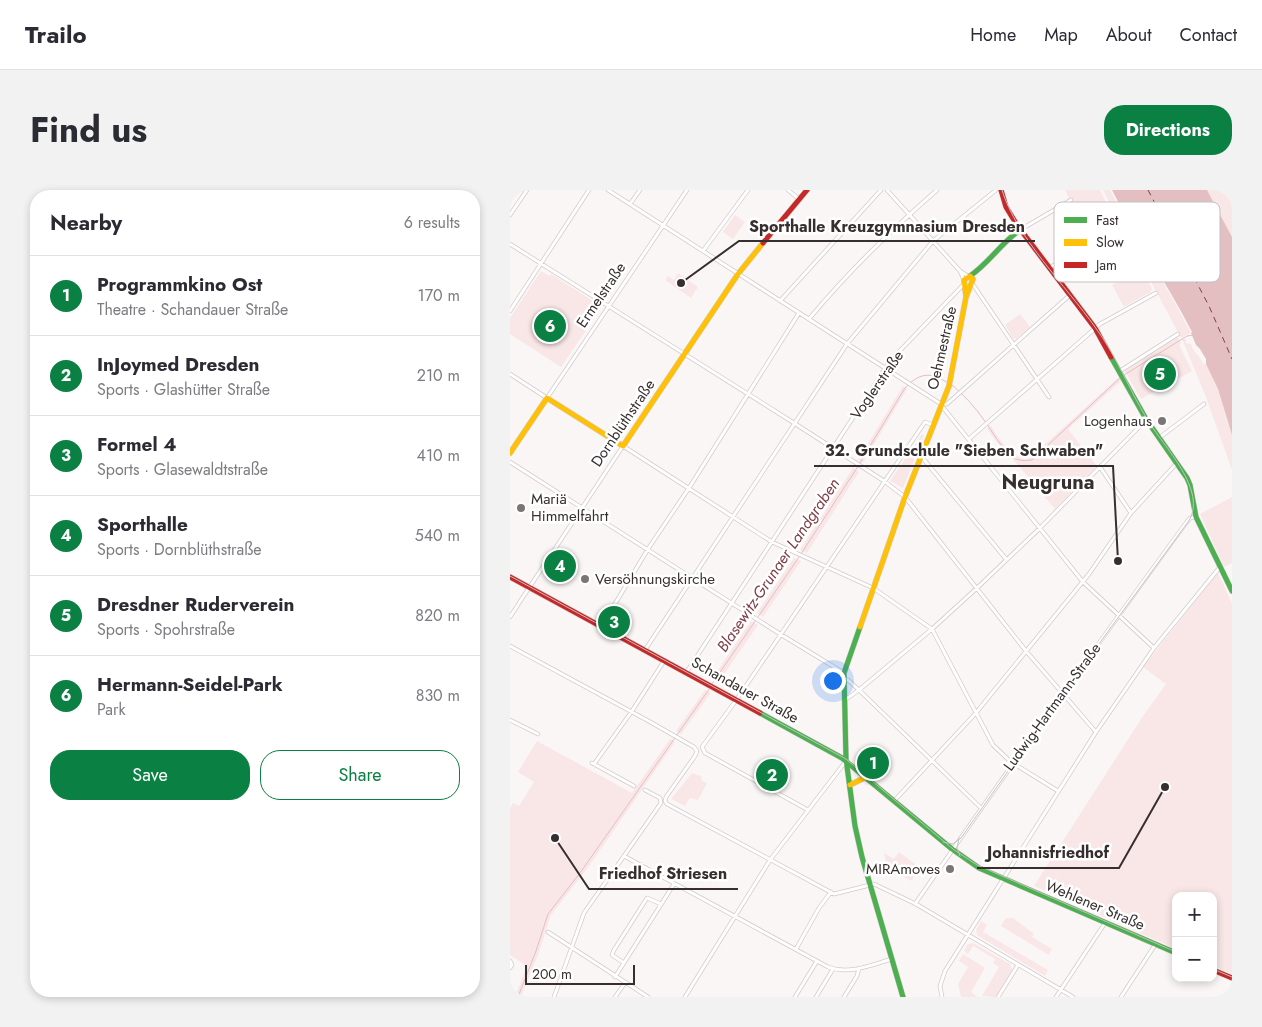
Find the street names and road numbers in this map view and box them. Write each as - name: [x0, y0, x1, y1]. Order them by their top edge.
- street label: Ermelstraße: [571, 258, 631, 332]
- street label: Oehmestraße: [922, 304, 962, 392]
- street label: Voglerstraße: [845, 346, 909, 424]
- street label: Dornblüthstraße: [586, 375, 661, 471]
- street label: Ludwig-Hartmann-Straße: [998, 638, 1106, 776]
- street label: Schandauer Straße: [687, 651, 803, 729]
- street label: Wehlener Straße: [1042, 874, 1148, 936]

